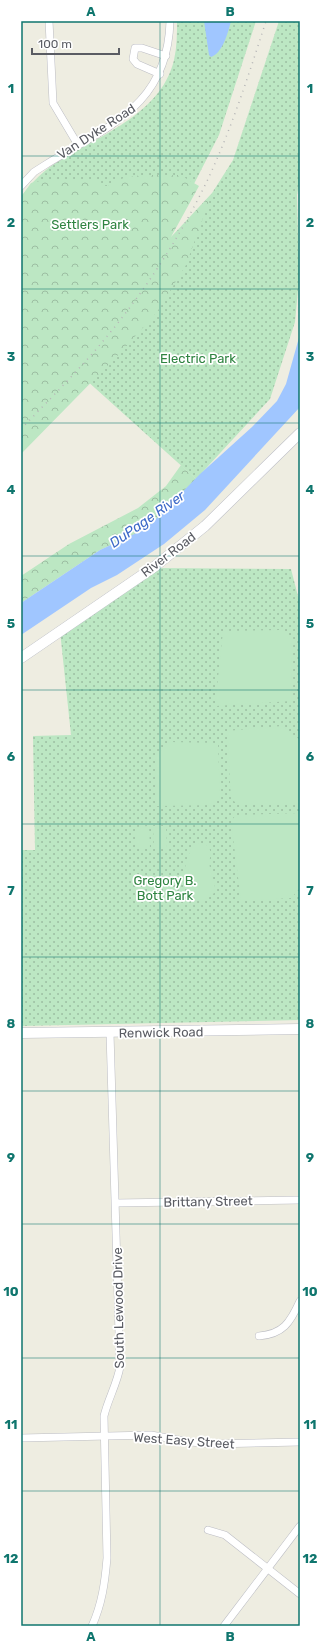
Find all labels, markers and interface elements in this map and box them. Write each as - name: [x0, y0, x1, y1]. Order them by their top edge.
- text: A: [86, 4, 96, 19]
- text: B: [225, 4, 235, 19]
- scale bar: [32, 30, 119, 56]
- text: 100 m: [38, 37, 72, 51]
- text: 1: [8, 81, 14, 96]
- text: 1: [307, 81, 313, 96]
- street label: Van Dyke Road: [55, 101, 138, 162]
- text: 2: [7, 215, 15, 230]
- text: 2: [306, 215, 314, 230]
- park label: Settlers Park: [51, 217, 129, 232]
- text: 3: [7, 349, 16, 364]
- text: 3: [306, 349, 315, 364]
- park label: Electric Park: [160, 351, 236, 366]
- text: 4: [7, 482, 16, 497]
- text: 4: [306, 482, 315, 497]
- water label: DuPage River: [106, 487, 189, 552]
- street label: River Road: [138, 529, 199, 580]
- text: 5: [7, 616, 15, 631]
- text: 5: [306, 616, 314, 631]
- text: 6: [7, 749, 16, 764]
- text: 6: [306, 749, 315, 764]
- park label: Gregory B. Bott Park: [134, 873, 196, 903]
- text: 7: [7, 883, 15, 898]
- text: 7: [306, 883, 314, 898]
- text: 8: [7, 1016, 16, 1031]
- text: 8: [306, 1016, 315, 1031]
- street label: Renwick Road: [118, 1024, 204, 1041]
- text: 9: [7, 1150, 15, 1165]
- text: 9: [306, 1150, 314, 1165]
- street label: Brittany Street: [163, 1193, 253, 1210]
- street label: South Lewood Drive: [110, 1247, 127, 1369]
- text: 10: [3, 1284, 19, 1299]
- text: 10: [302, 1284, 318, 1299]
- text: 11: [5, 1417, 17, 1432]
- text: 11: [304, 1417, 316, 1432]
- street label: West Easy Street: [133, 1429, 235, 1452]
- text: 12: [4, 1551, 18, 1566]
- text: 12: [303, 1551, 317, 1566]
- text: A: [86, 1629, 96, 1644]
- text: B: [225, 1629, 235, 1644]

